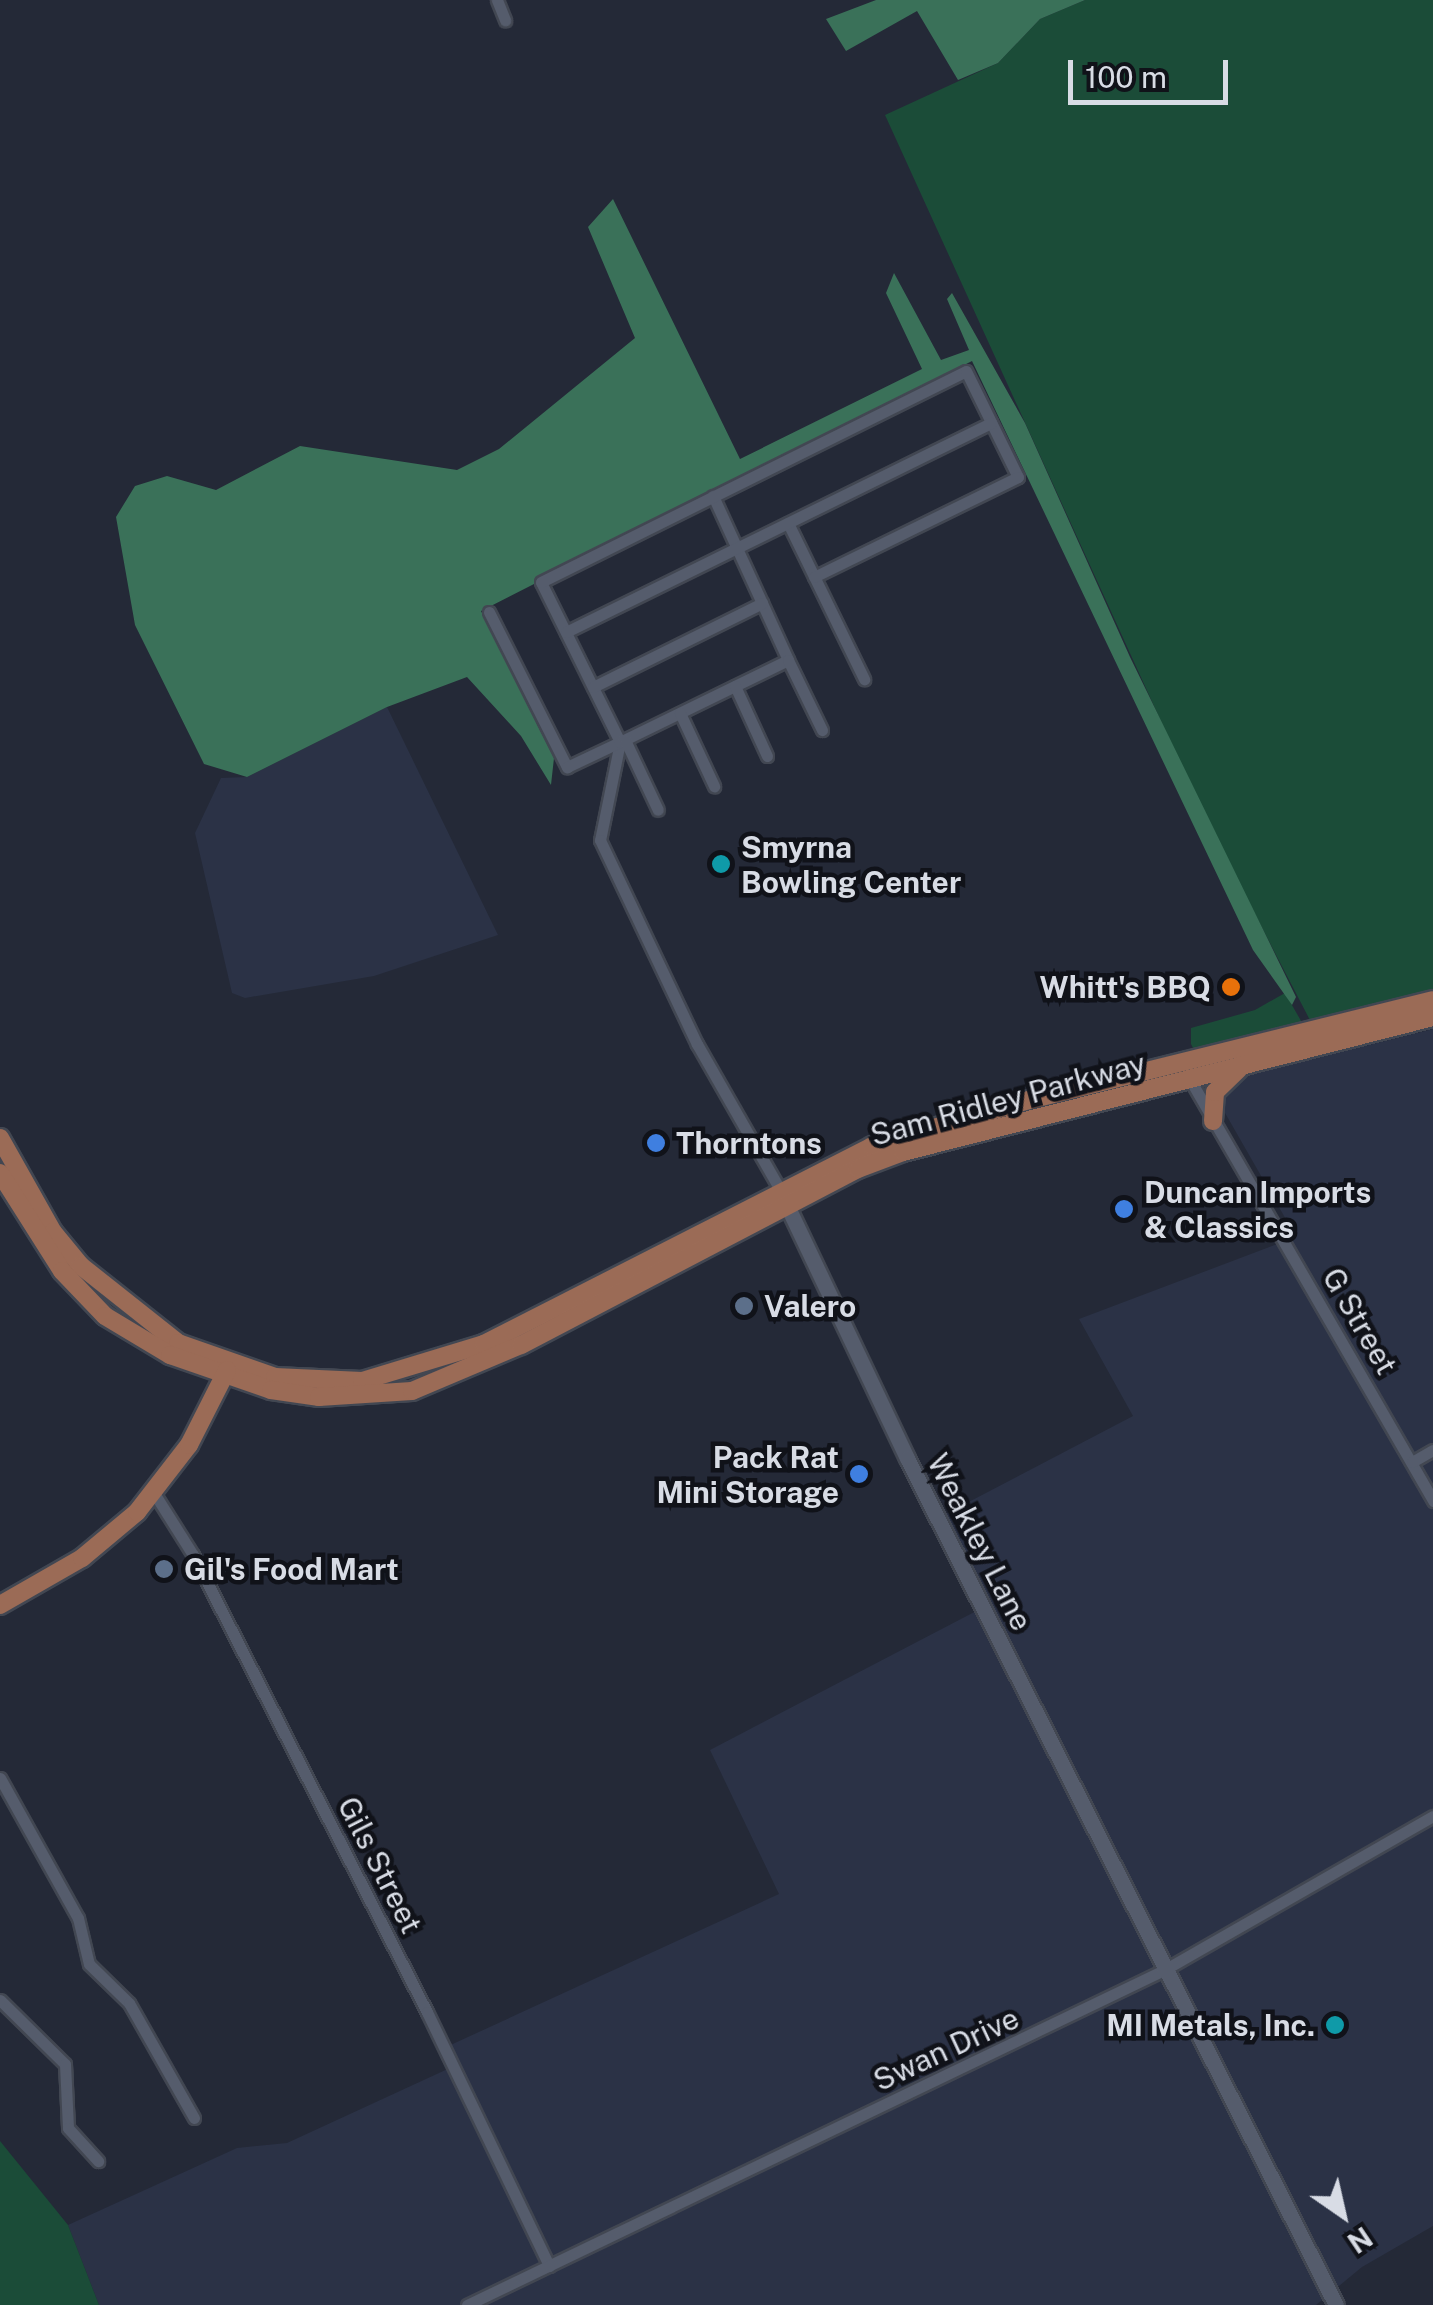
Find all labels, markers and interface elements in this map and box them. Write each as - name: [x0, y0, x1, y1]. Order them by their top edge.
- scale bar: [1073, 40, 1233, 102]
- text: 100 m: [1085, 59, 1167, 95]
- place label: Smyrna Bowling Center: [741, 829, 961, 900]
- marker: Smyrna Bowling Center: [710, 853, 732, 875]
- place label: Whitt's BBQ: [1039, 969, 1211, 1005]
- marker: Whitt's BBQ: [1220, 976, 1242, 998]
- street label: Sam Ridley Parkway: [866, 1045, 1150, 1153]
- place label: Thorntons: [676, 1125, 822, 1161]
- marker: Thorntons: [645, 1132, 667, 1154]
- place label: Duncan Imports & Classics: [1144, 1174, 1371, 1244]
- marker: Duncan Imports & Classics: [1113, 1198, 1135, 1220]
- street label: G Street: [1315, 1261, 1405, 1381]
- place label: Valero: [764, 1288, 856, 1324]
- marker: Valero: [733, 1295, 755, 1317]
- place label: Pack Rat Mini Storage: [656, 1439, 839, 1510]
- street label: Weakley Lane: [920, 1448, 1040, 1636]
- marker: Pack Rat Mini Storage: [848, 1463, 870, 1485]
- place label: Gil's Food Mart: [184, 1551, 399, 1587]
- marker: Gil's Food Mart: [153, 1558, 175, 1580]
- street label: Gils Street: [330, 1791, 430, 1939]
- street label: Swan Drive: [868, 2000, 1024, 2098]
- place label: MI Metals, Inc.: [1106, 2007, 1315, 2043]
- marker: MI Metals, Inc.: [1324, 2014, 1346, 2036]
- north arrow: [1293, 2165, 1393, 2265]
- text: N: [1342, 2220, 1378, 2260]

